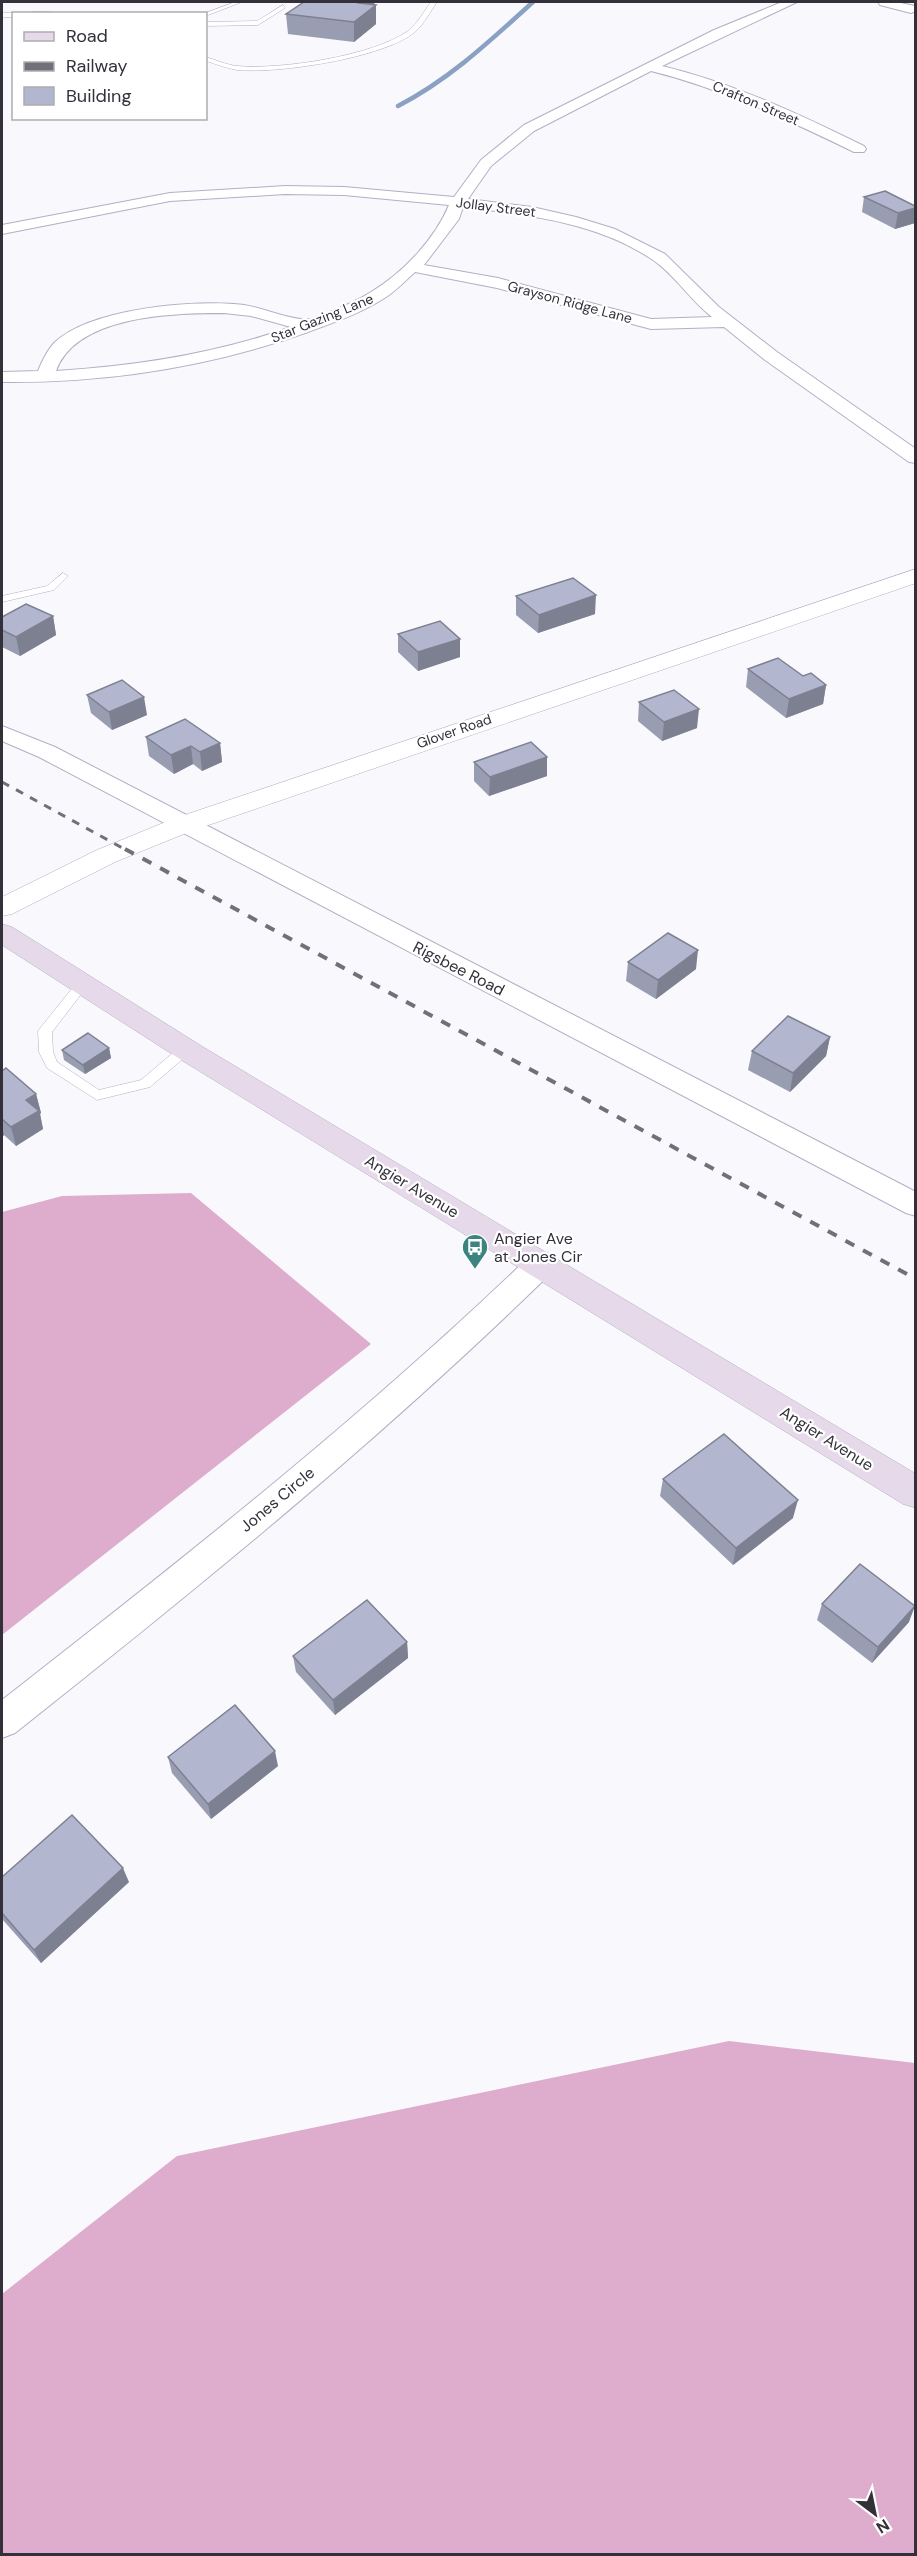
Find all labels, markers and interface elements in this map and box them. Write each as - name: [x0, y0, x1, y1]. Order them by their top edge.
- legend: [12, 12, 207, 120]
- text: Road: [66, 24, 108, 48]
- text: Railway: [66, 54, 128, 78]
- street label: Crafton Street: [710, 77, 802, 129]
- text: Building: [66, 84, 131, 108]
- street label: Jollay Street: [455, 193, 537, 221]
- street label: Grayson Ridge Lane: [506, 277, 634, 327]
- street label: Star Gazing Lane: [268, 289, 376, 347]
- street label: Glover Road: [414, 710, 494, 752]
- street label: Rigsbee Road: [409, 936, 508, 1001]
- street label: Angier Avenue: [361, 1150, 463, 1223]
- place label: Angier Ave at Jones Cir: [494, 1228, 582, 1267]
- bus stop icon: Angier Ave at Jones Cir: [460, 1232, 490, 1270]
- street label: Angier Avenue: [776, 1401, 877, 1475]
- street label: Jones Circle: [236, 1462, 319, 1537]
- north arrow: [845, 2484, 905, 2544]
- text: N: [872, 2514, 893, 2538]

